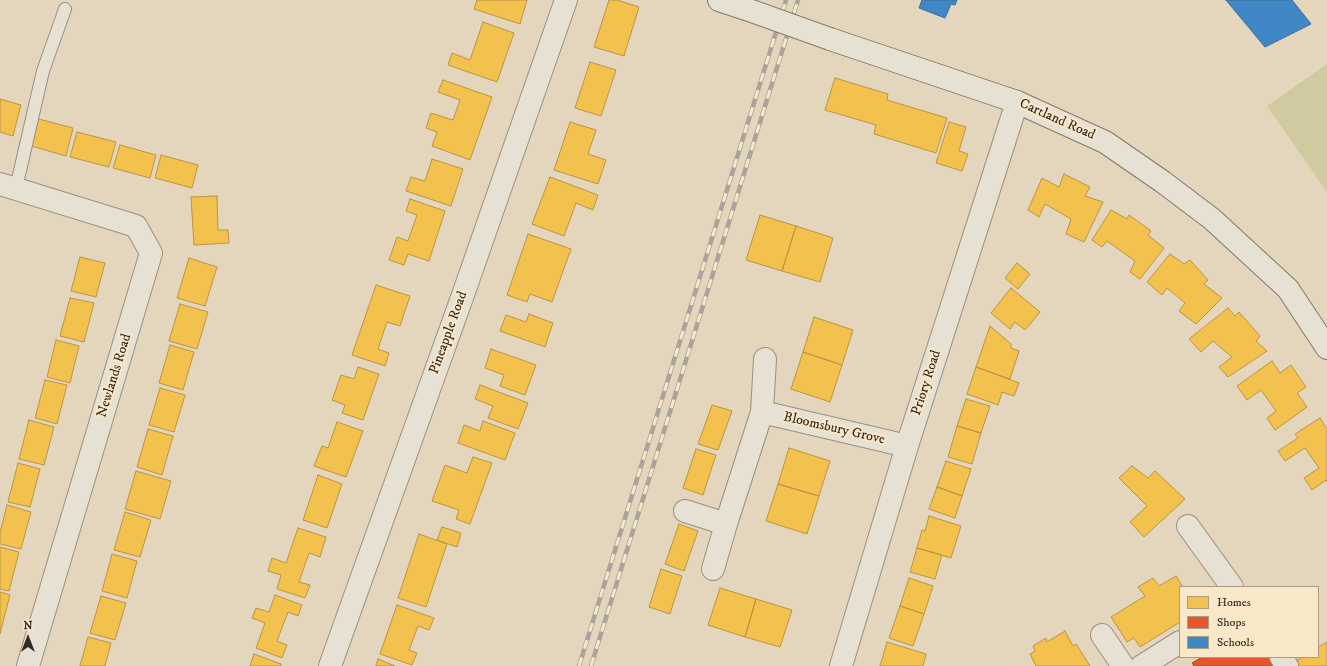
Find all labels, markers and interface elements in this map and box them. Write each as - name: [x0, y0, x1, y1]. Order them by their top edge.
- street label: Cartland Road: [1016, 96, 1098, 144]
- street label: Pineapple Road: [426, 289, 472, 377]
- street label: Newlands Road: [94, 332, 136, 420]
- street label: Priory Road: [909, 348, 945, 418]
- street label: Bloomsbury Grove: [782, 409, 886, 449]
- legend: [1179, 586, 1319, 658]
- text: Homes: [1217, 595, 1251, 610]
- text: Shops: [1217, 615, 1245, 630]
- north arrow: [8, 618, 48, 658]
- text: N: [23, 619, 33, 633]
- text: Schools: [1217, 635, 1254, 650]

